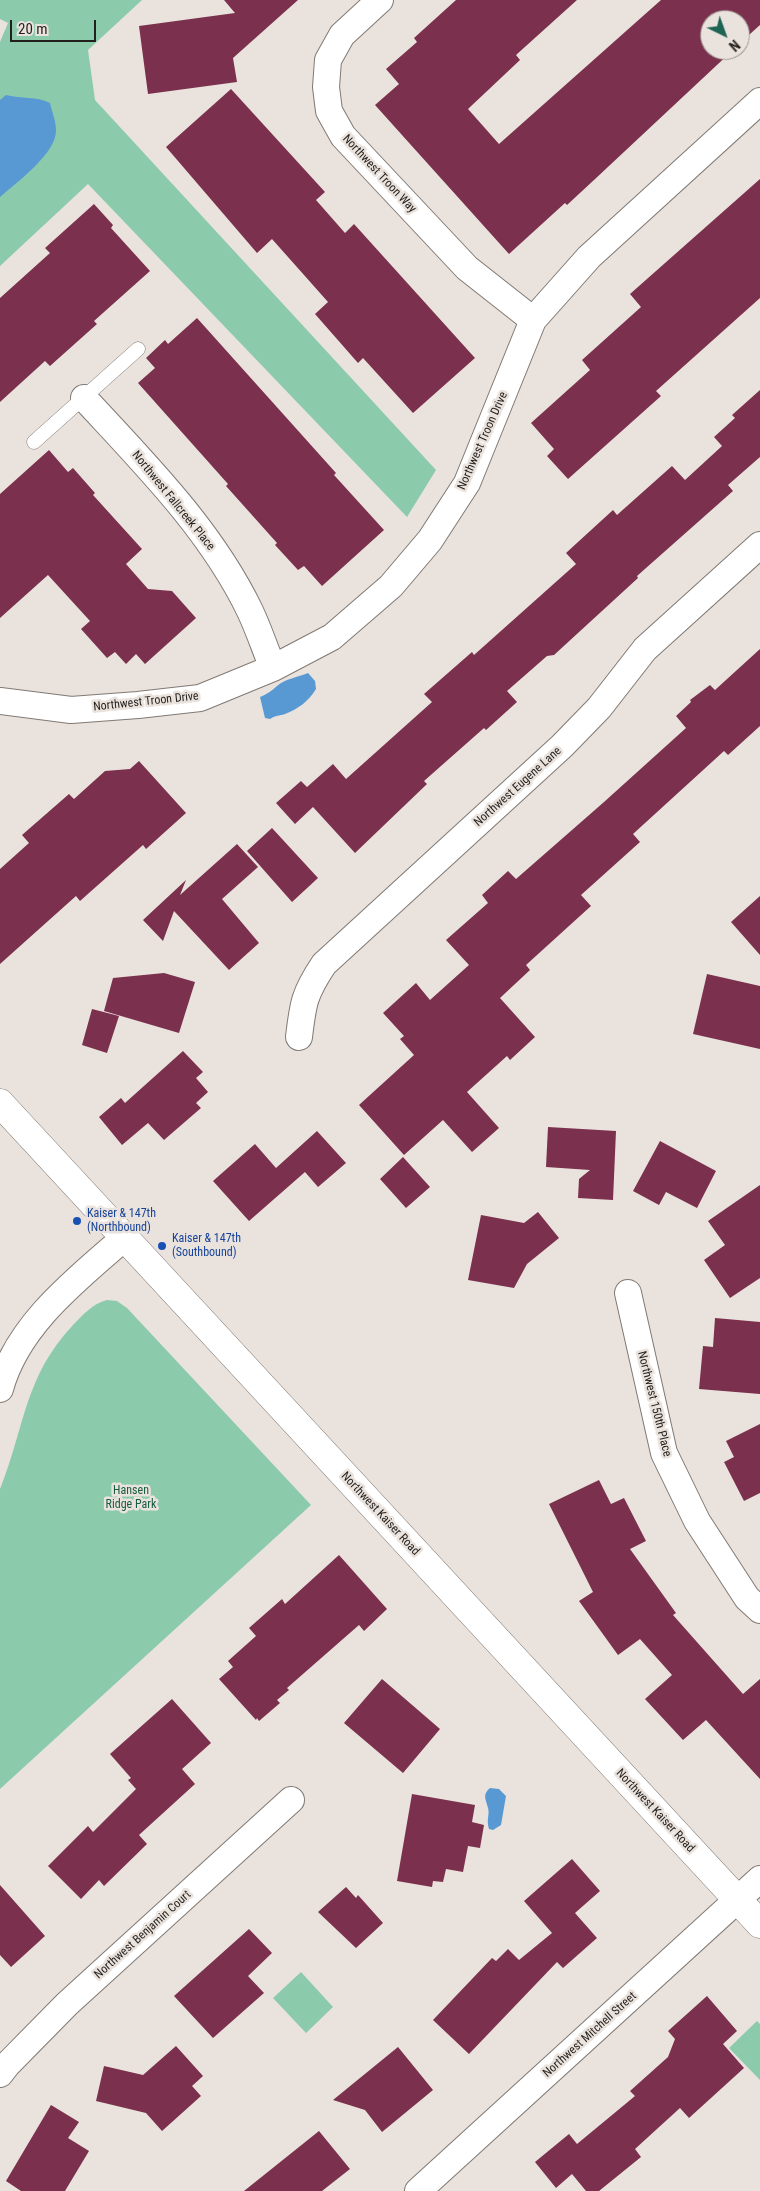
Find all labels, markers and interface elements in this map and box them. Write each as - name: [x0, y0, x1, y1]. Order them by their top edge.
- scale bar: [12, 10, 99, 42]
- north arrow: [700, 10, 750, 60]
- text: 20 m: [18, 20, 48, 38]
- text: N: [726, 37, 743, 54]
- street label: Northwest Troon Way: [339, 132, 419, 216]
- street label: Northwest Troon Drive: [455, 390, 511, 492]
- street label: Northwest Fallcreek Place: [129, 448, 217, 554]
- street label: Northwest Troon Drive: [93, 689, 199, 715]
- street label: Northwest Eugene Lane: [471, 744, 565, 830]
- place label: Kaiser & 147th (Northbound): [87, 1207, 156, 1235]
- marker: Kaiser & 147th (Northbound): [71, 1215, 83, 1227]
- place label: Kaiser & 147th (Southbound): [172, 1232, 241, 1260]
- marker: Kaiser & 147th (Southbound): [156, 1240, 168, 1252]
- street label: Northwest 150th Place: [634, 1350, 674, 1458]
- street label: Northwest Kaiser Road: [338, 1469, 422, 1559]
- park label: Hansen Ridge Park: [106, 1484, 156, 1512]
- street label: Northwest Kaiser Road: [613, 1766, 697, 1856]
- street label: Northwest Benjamin Court: [92, 1888, 194, 1982]
- street label: Northwest Mitchell Street: [540, 1989, 640, 2081]

